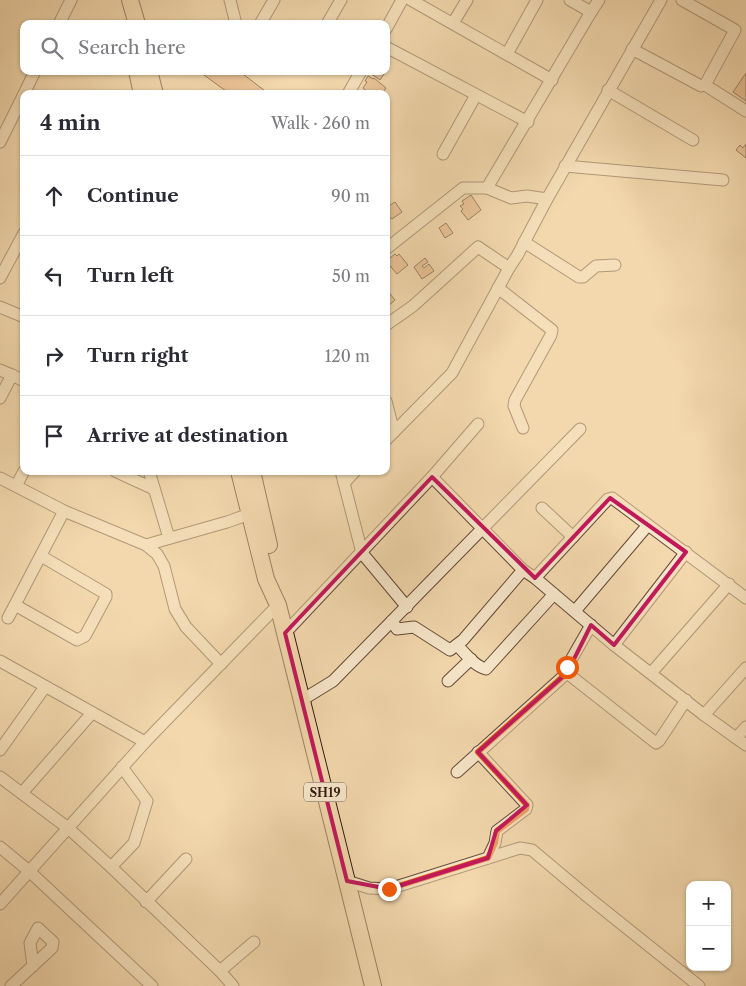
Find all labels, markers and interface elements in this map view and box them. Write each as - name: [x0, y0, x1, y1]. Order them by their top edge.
- search box: [20, 20, 390, 75]
- icon: search: [38, 34, 66, 62]
- text: Search here: [78, 36, 186, 59]
- text: 4 min: [40, 110, 101, 135]
- text: Walk · 260 m: [271, 113, 370, 133]
- icon: ahead: [40, 182, 68, 210]
- text: Continue: [87, 184, 179, 207]
- text: 90 m: [331, 186, 370, 206]
- icon: left: [40, 262, 68, 290]
- text: Turn left: [87, 264, 174, 287]
- text: 50 m: [332, 266, 370, 286]
- icon: right: [40, 342, 68, 370]
- text: Turn right: [87, 344, 188, 367]
- text: 120 m: [325, 346, 370, 366]
- icon: arrive: [40, 422, 68, 450]
- text: Arrive at destination: [87, 424, 288, 447]
- route start: [556, 656, 579, 679]
- road number: SH19: [304, 782, 346, 802]
- route end: [378, 878, 401, 901]
- map controls: [686, 881, 731, 971]
- button: +: [686, 881, 731, 926]
- button: −: [686, 926, 731, 971]

